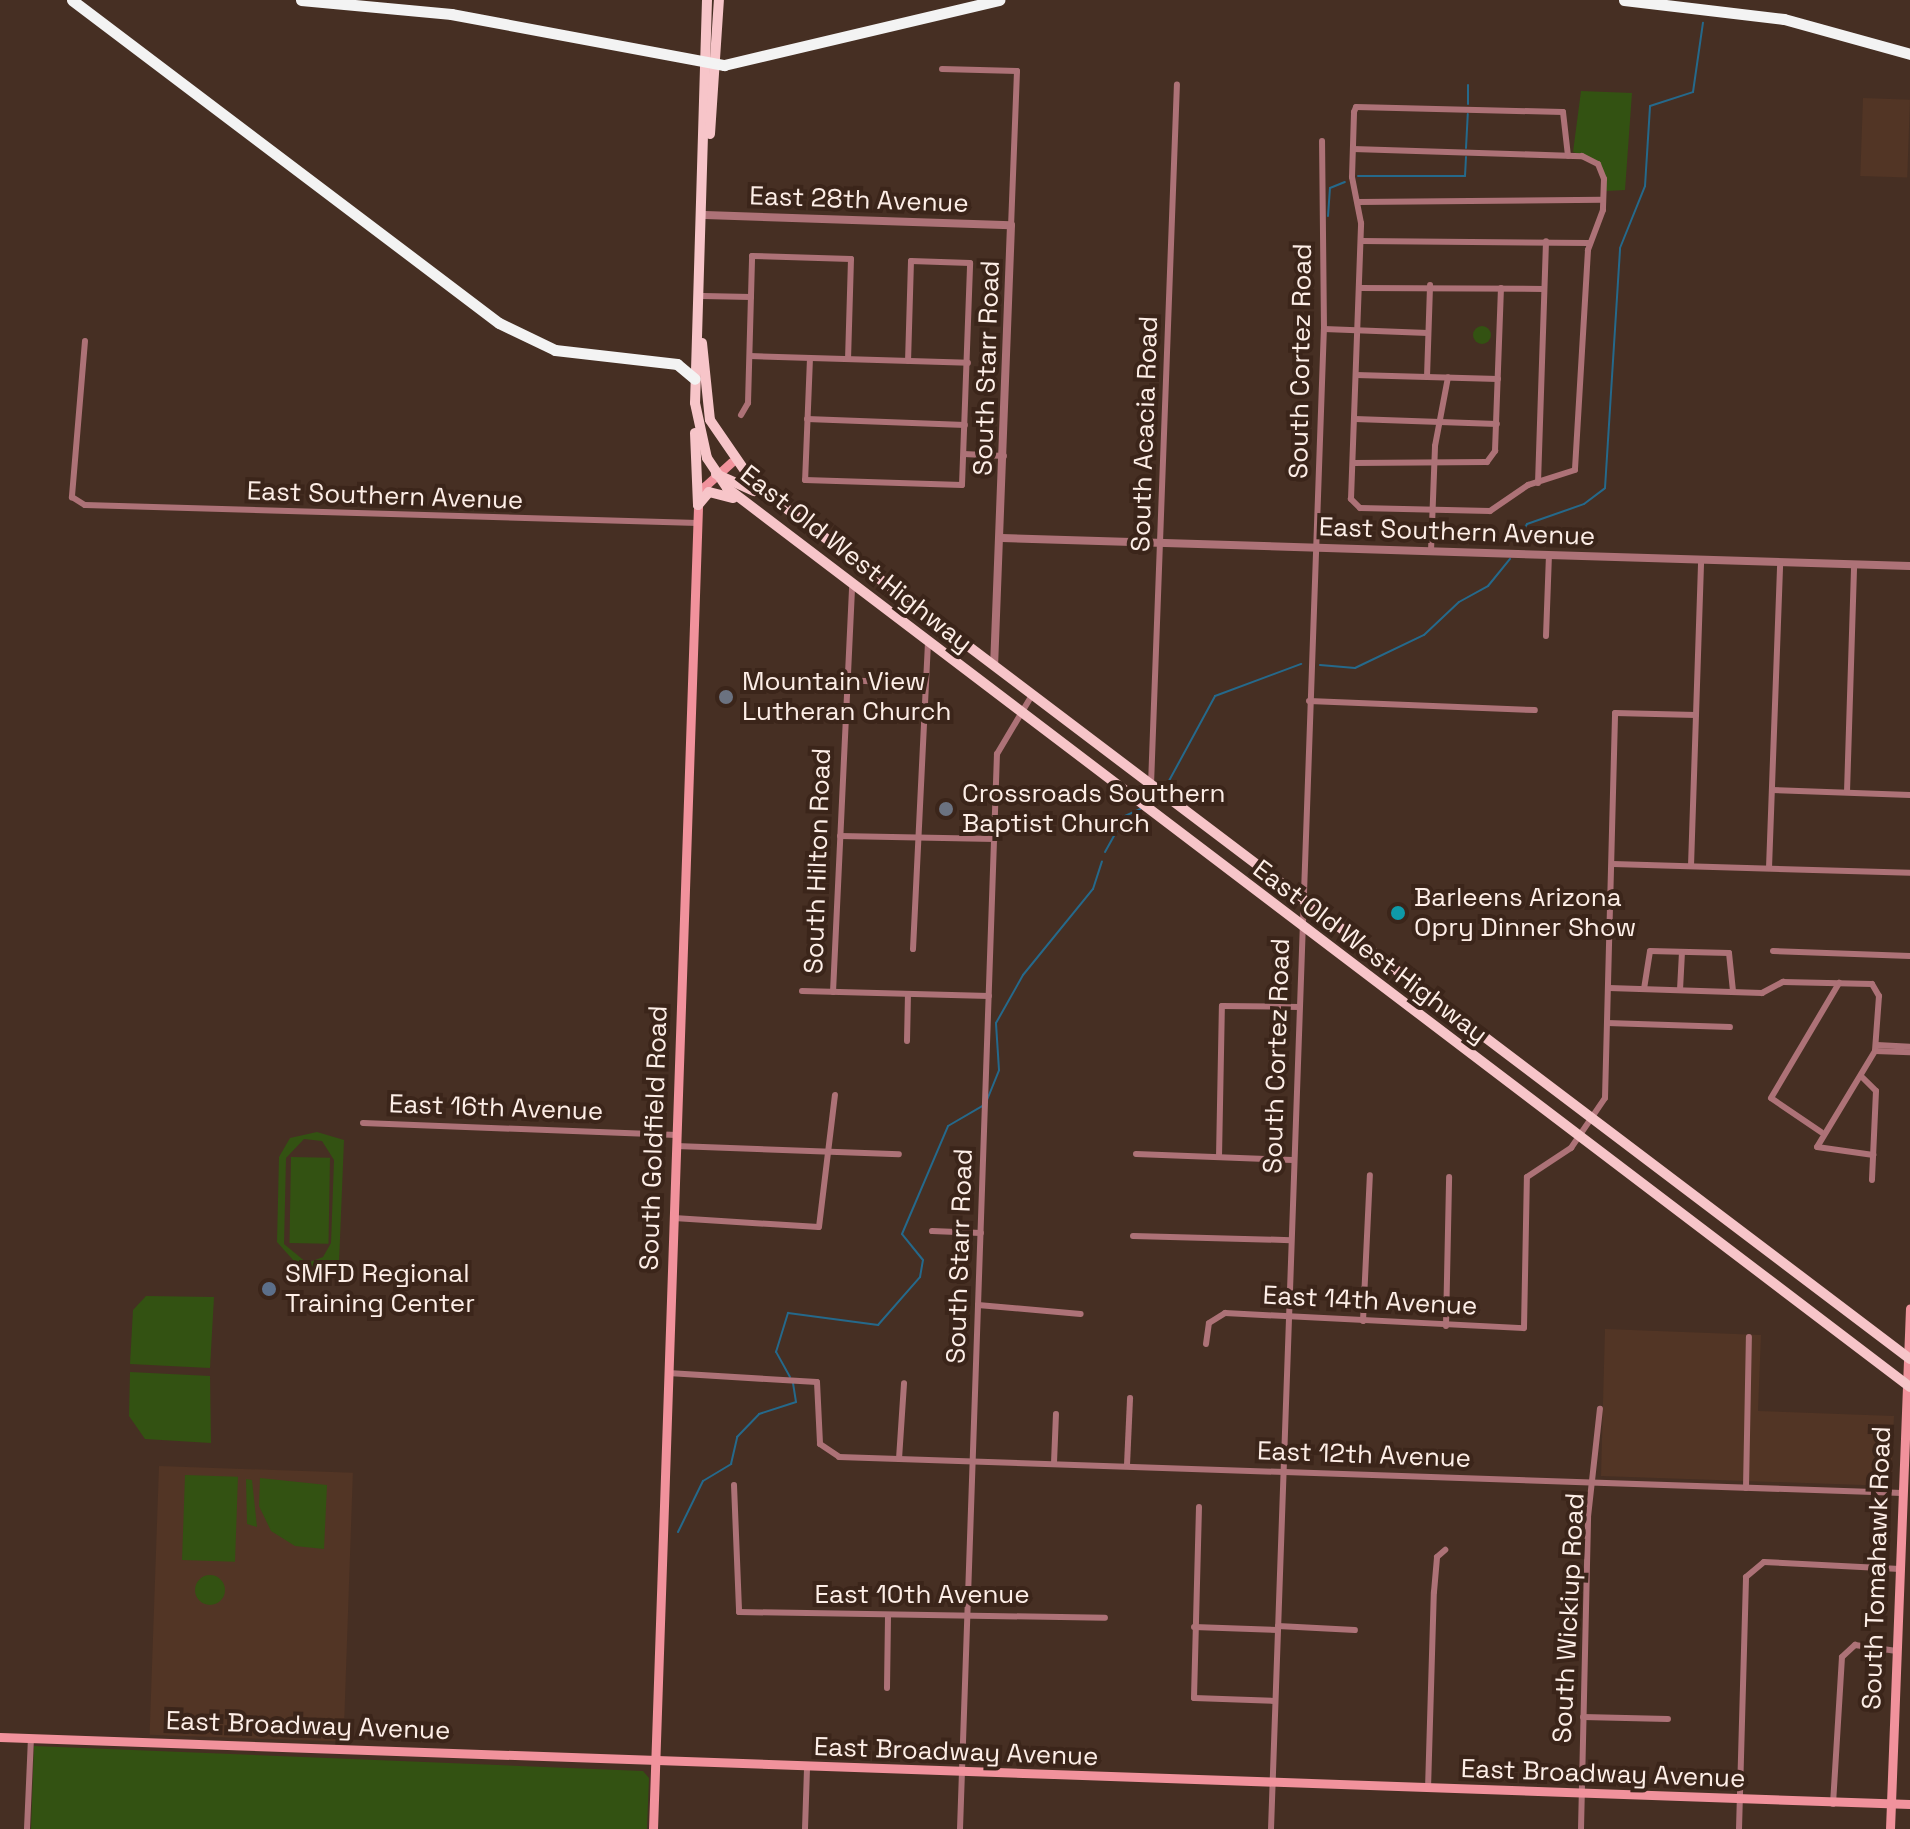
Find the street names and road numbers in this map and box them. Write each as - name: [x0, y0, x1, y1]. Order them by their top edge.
- street label: East 28th Avenue: [749, 181, 969, 219]
- street label: South Cortez Road: [1283, 243, 1319, 479]
- street label: South Starr Road: [968, 260, 1006, 476]
- street label: South Acacia Road: [1125, 315, 1165, 553]
- street label: East Old West Highway: [734, 459, 978, 659]
- street label: East Southern Avenue: [246, 476, 524, 516]
- street label: East Southern Avenue: [1318, 512, 1596, 552]
- street label: South Hilton Road: [798, 747, 838, 975]
- street label: East Old West Highway: [1247, 854, 1493, 1050]
- street label: South Cortez Road: [1257, 938, 1297, 1174]
- street label: South Goldfield Road: [634, 1005, 674, 1271]
- street label: East 16th Avenue: [388, 1089, 604, 1127]
- street label: South Starr Road: [941, 1148, 979, 1364]
- street label: East 14th Avenue: [1262, 1280, 1478, 1322]
- street label: South Tomahawk Road: [1856, 1425, 1898, 1711]
- street label: East 12th Avenue: [1256, 1436, 1472, 1474]
- street label: South Wickiup Road: [1547, 1492, 1591, 1744]
- street label: East 10th Avenue: [814, 1579, 1030, 1611]
- street label: East Broadway Avenue: [165, 1705, 451, 1747]
- street label: East Broadway Avenue: [813, 1731, 1099, 1773]
- street label: East Broadway Avenue: [1460, 1753, 1746, 1795]

